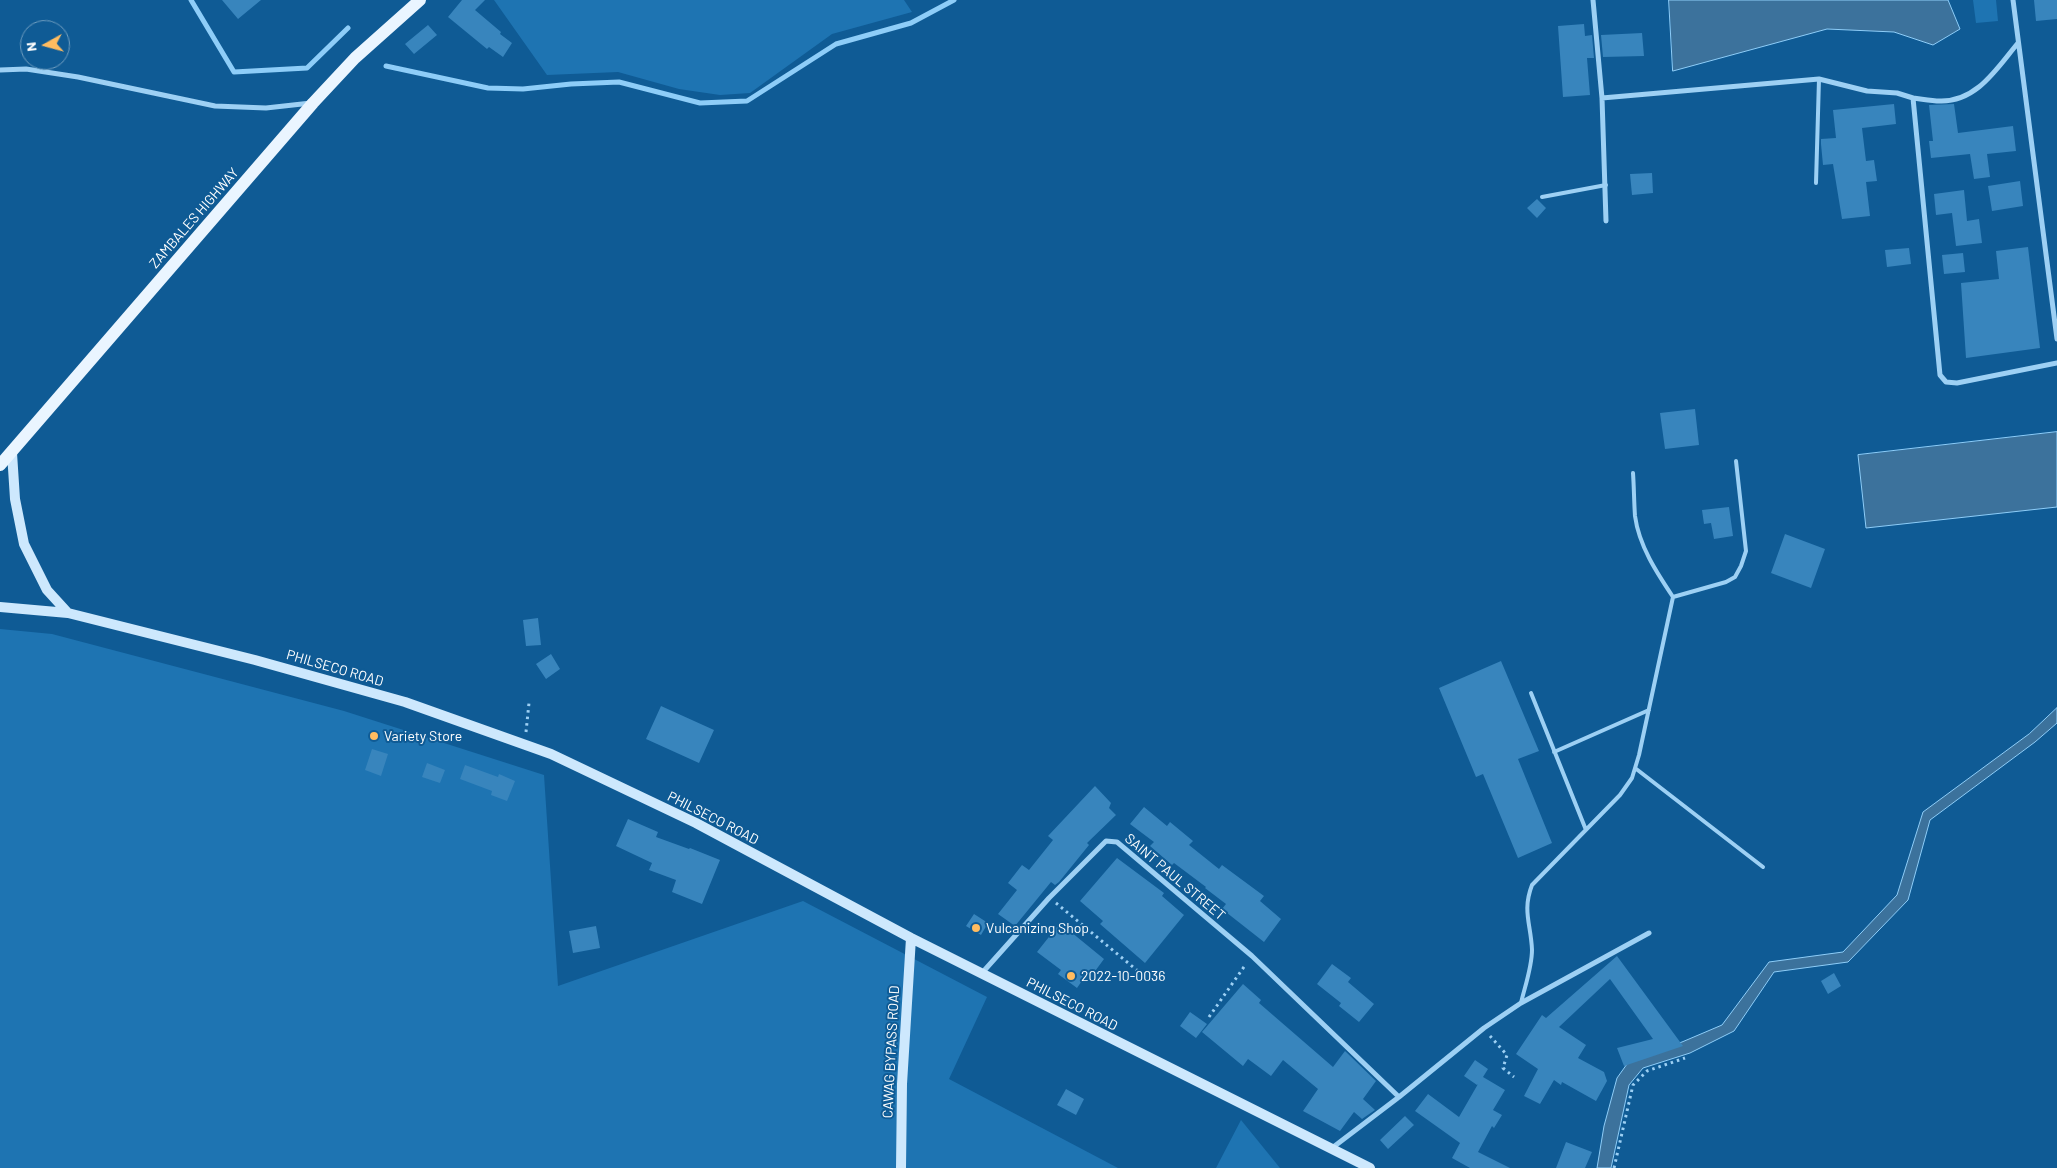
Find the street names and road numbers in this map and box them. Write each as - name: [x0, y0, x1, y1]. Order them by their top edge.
- street label: ZAMBALES HIGHWAY: [146, 164, 242, 272]
- street label: PHILSECO ROAD: [285, 646, 385, 690]
- street label: PHILSECO ROAD: [665, 788, 761, 848]
- street label: SAINT PAUL STREET: [1121, 830, 1229, 924]
- street label: PHILSECO ROAD: [1024, 974, 1120, 1034]
- street label: CAWAG BYPASS ROAD: [879, 985, 903, 1119]

